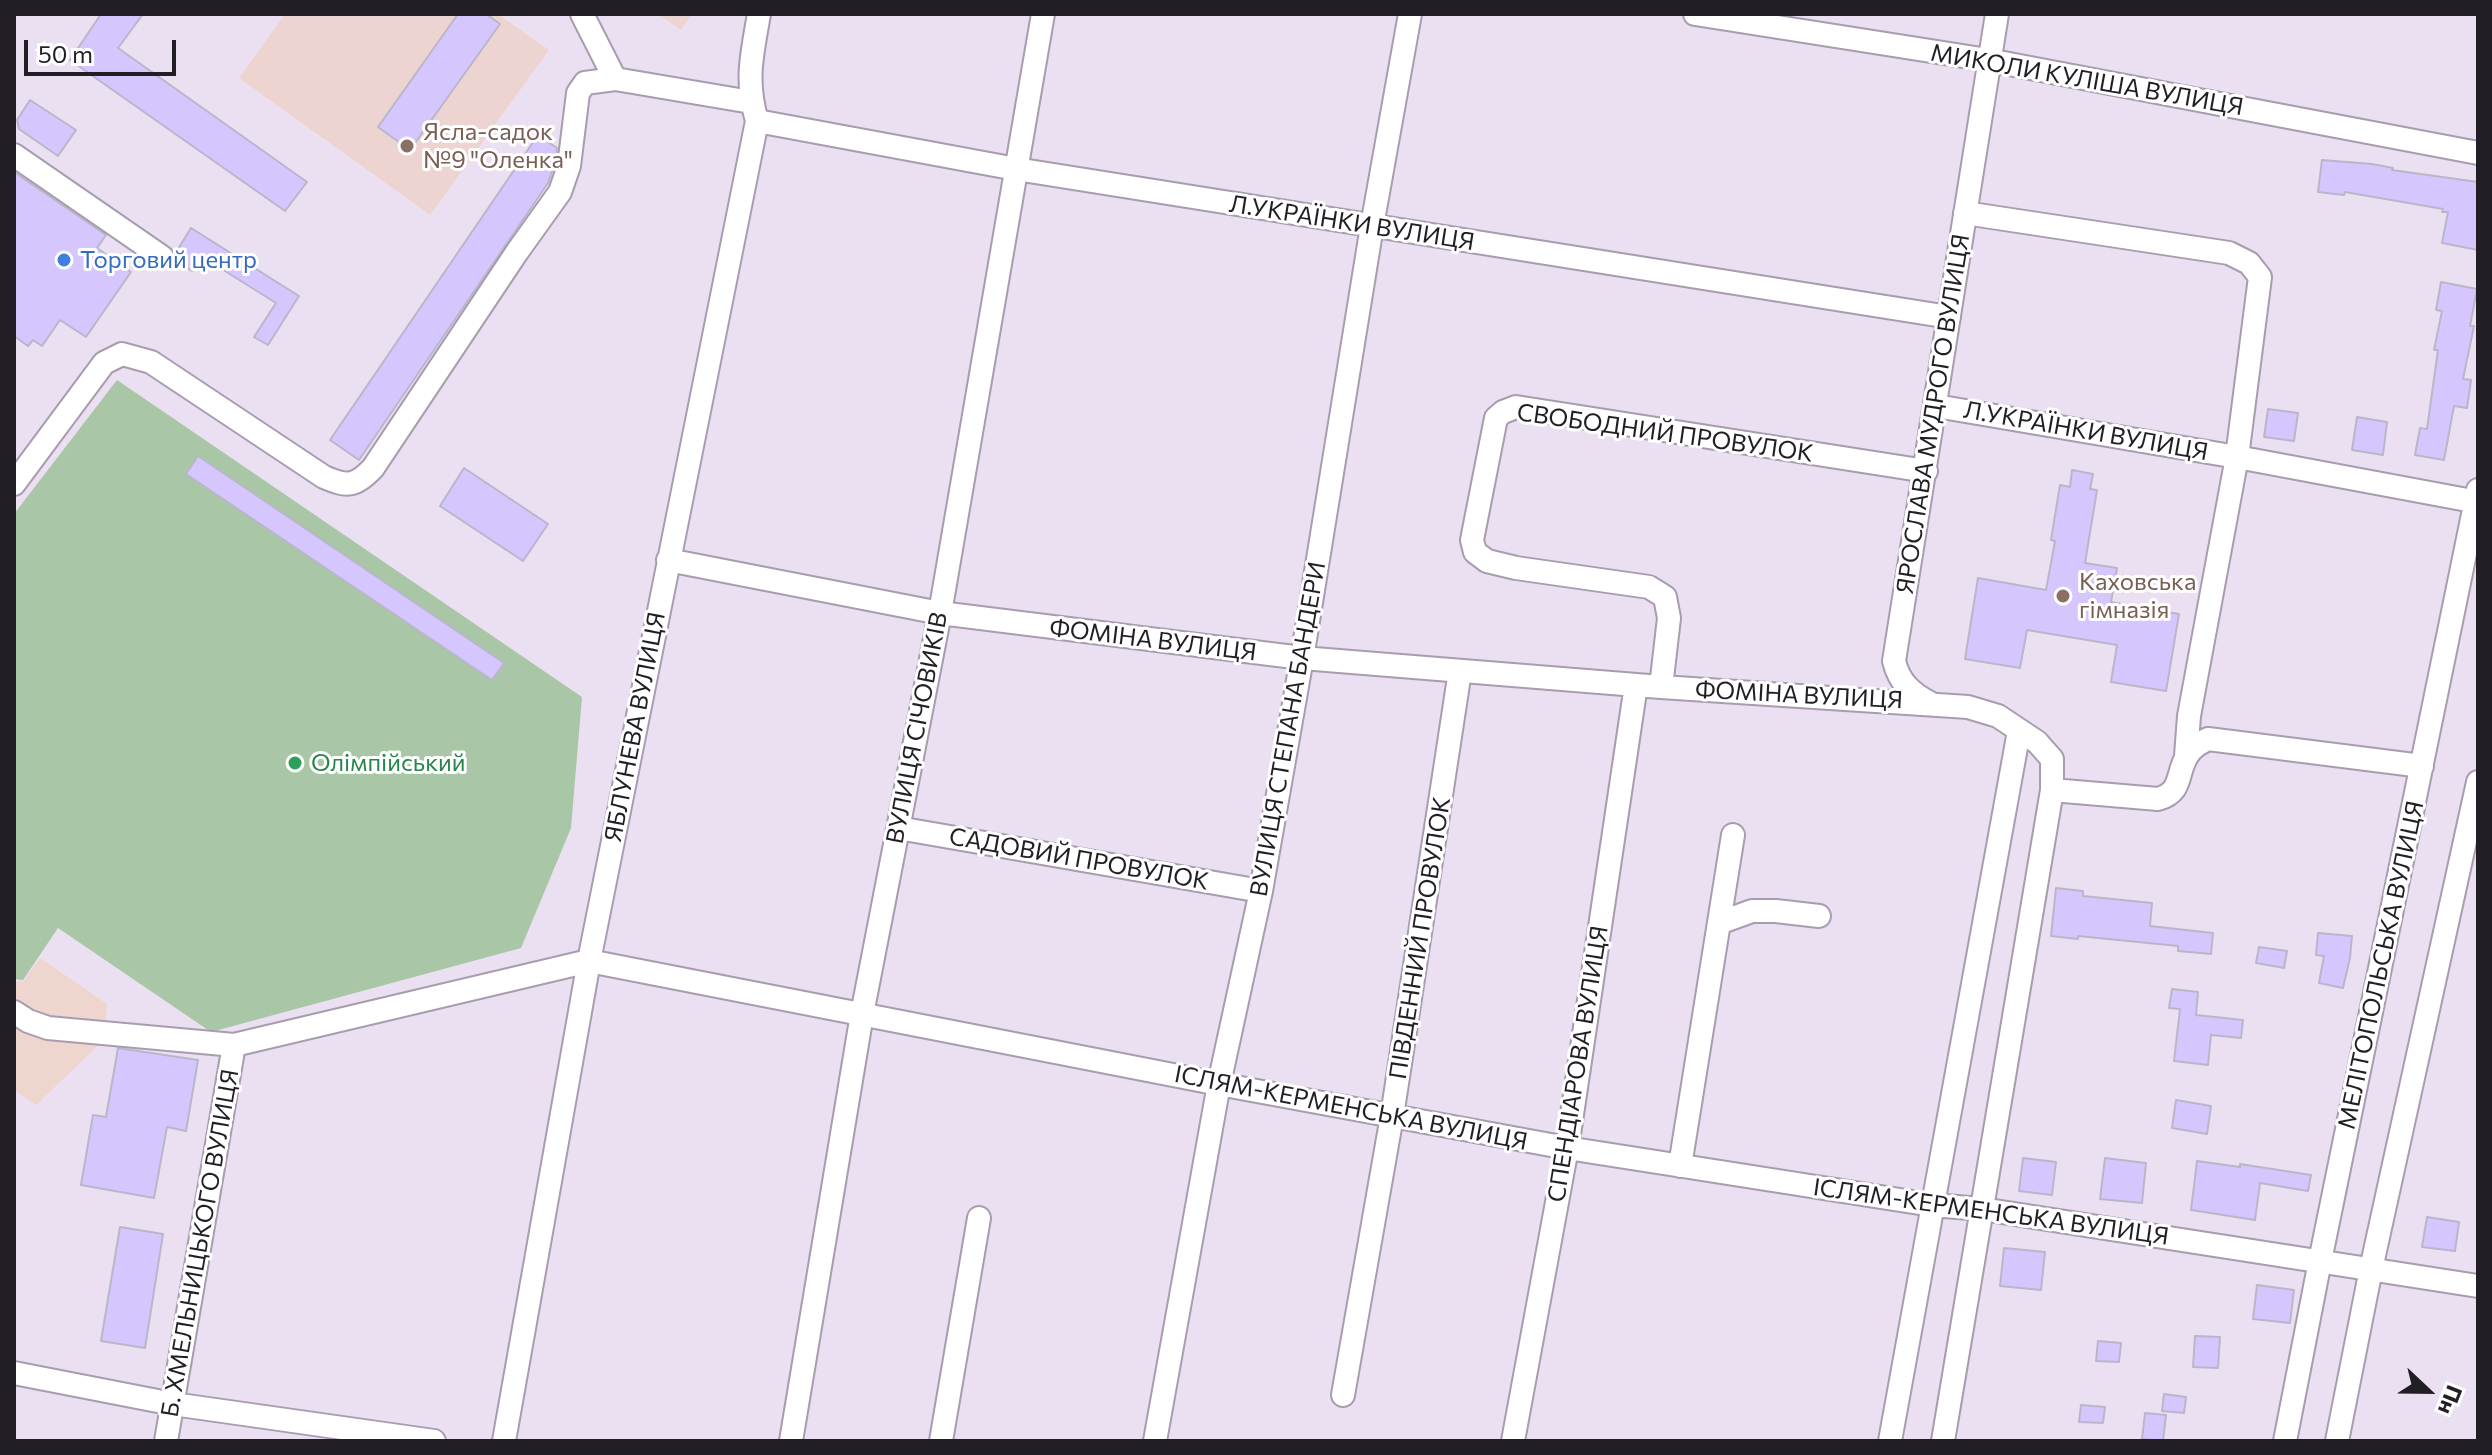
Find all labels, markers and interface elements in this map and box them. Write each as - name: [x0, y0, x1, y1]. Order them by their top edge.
- scale bar: [28, 24, 180, 74]
- street label: МИКОЛИ КУЛІША ВУЛИЦЯ: [1928, 38, 2246, 122]
- text: 50 m: [38, 39, 93, 68]
- place label: Ясла-садок №9 "Оленка": [423, 118, 573, 174]
- marker: Ясла-садок №9 "Оленка": [398, 137, 416, 155]
- street label: Л.УКРАЇНКИ ВУЛИЦЯ: [1227, 189, 1477, 257]
- street label: ЯРОСЛАВА МУДРОГО ВУЛИЦЯ: [1890, 232, 1976, 596]
- place label: Торговий центр: [80, 246, 257, 274]
- marker: Торговий центр: [55, 251, 73, 269]
- street label: Л.УКРАЇНКИ ВУЛИЦЯ: [1961, 395, 2211, 467]
- street label: СВОБОДНИЙ ПРОВУЛОК: [1515, 398, 1815, 468]
- street label: ВУЛИЦЯ СТЕПАНА БАНДЕРИ: [1244, 559, 1332, 899]
- place label: Каховська гімназія: [2079, 568, 2196, 624]
- marker: Каховська гімназія: [2054, 587, 2072, 605]
- street label: ЯБЛУНЕВА ВУЛИЦЯ: [599, 609, 671, 845]
- street label: ВУЛИЦЯ СІЧОВИКІВ: [880, 610, 954, 846]
- street label: ФОМІНА ВУЛИЦЯ: [1048, 613, 1258, 667]
- street label: ФОМІНА ВУЛИЦЯ: [1694, 675, 1904, 715]
- place label: Олімпійський: [311, 749, 466, 777]
- marker: Олімпійський: [286, 754, 304, 772]
- street label: ПІВДЕННИЙ ПРОВУЛОК: [1383, 795, 1457, 1081]
- street label: МЕЛІТОПОЛЬСЬКА ВУЛИЦЯ: [2332, 798, 2430, 1132]
- street label: САДОВИЙ ПРОВУЛОК: [947, 822, 1211, 896]
- street label: СПЕНДІАРОВА ВУЛИЦЯ: [1542, 924, 1614, 1204]
- street label: ІСЛЯМ-КЕРМЕНСЬКА ВУЛИЦЯ: [1172, 1060, 1530, 1156]
- street label: Б. ХМЕЛЬНИЦЬКОГО ВУЛИЦЯ: [155, 1067, 245, 1419]
- street label: ІСЛЯМ-КЕРМЕНСЬКА ВУЛИЦЯ: [1811, 1173, 2171, 1251]
- north arrow: [2388, 1351, 2468, 1431]
- text: Пн: [2433, 1382, 2469, 1419]

